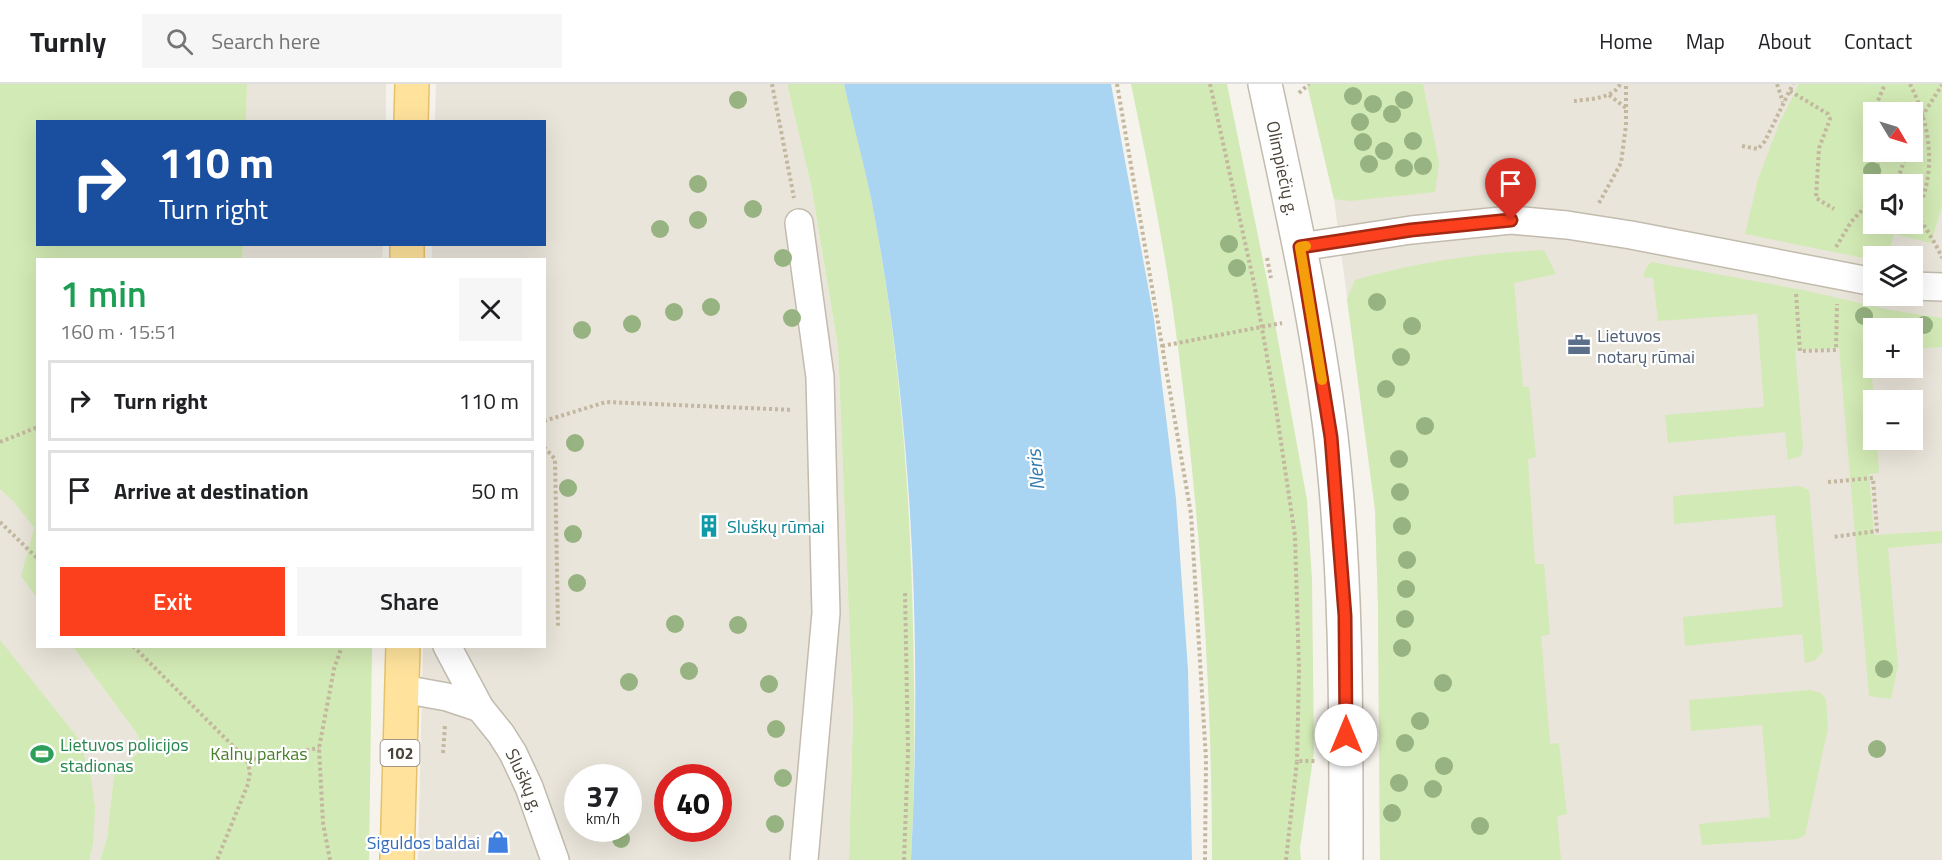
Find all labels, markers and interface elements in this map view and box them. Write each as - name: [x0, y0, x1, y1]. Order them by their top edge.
- search box: [142, 14, 562, 68]
- text: Turnly: [30, 20, 106, 63]
- text: Search here: [211, 24, 320, 58]
- icon: search: [163, 25, 196, 58]
- text: Home: [1599, 25, 1653, 57]
- text: Map: [1686, 25, 1725, 57]
- text: About: [1758, 25, 1811, 57]
- text: Contact: [1844, 25, 1912, 57]
- north arrow: [1863, 102, 1923, 162]
- map controls: [1863, 102, 1923, 450]
- street label: Olimpiečių g.: [1260, 118, 1306, 218]
- text: 110 m: [159, 130, 274, 194]
- icon: right: [60, 144, 138, 222]
- pin: [1485, 158, 1536, 220]
- icon: arrive: [1494, 167, 1527, 200]
- button: sound: [1863, 174, 1923, 234]
- text: Turn right: [159, 188, 268, 229]
- button: layers: [1863, 246, 1923, 306]
- text: 1 min: [60, 266, 147, 321]
- button: close: [459, 278, 522, 341]
- text: 160 m · 15:51: [60, 316, 177, 347]
- button: +: [1863, 318, 1923, 378]
- place label: Lietuvos notarų rūmai: [1597, 322, 1695, 370]
- office icon: Lietuvos notarų rūmai: [1566, 332, 1592, 358]
- icon: right: [63, 384, 96, 417]
- text: Turn right: [114, 384, 208, 418]
- text: 110 m: [459, 384, 519, 418]
- button: −: [1863, 390, 1923, 450]
- water label: Neris: [1017, 447, 1053, 492]
- icon: arrive: [63, 474, 96, 507]
- text: Arrive at destination: [114, 474, 309, 508]
- text: 50 m: [471, 474, 519, 508]
- building icon: Sluškų rūmai: [696, 513, 722, 539]
- place label: Sluškų rūmai: [727, 513, 825, 540]
- button: Exit: [60, 567, 285, 636]
- button: Share: [297, 567, 522, 636]
- position arrow: [1314, 703, 1378, 767]
- place label: Lietuvos policijos stadionas: [60, 731, 189, 779]
- park label: Kalnų parkas: [210, 740, 308, 767]
- road number: 102: [380, 740, 420, 766]
- sports icon: Lietuvos policijos stadionas: [29, 741, 55, 767]
- street label: Sluškų g.: [499, 744, 550, 816]
- speed limit sign: 40: [654, 764, 732, 842]
- text: 37: [586, 773, 620, 819]
- text: km/h: [586, 807, 620, 830]
- place label: Siguldos baldai: [367, 829, 480, 856]
- shop icon: Siguldos baldai: [485, 829, 511, 855]

